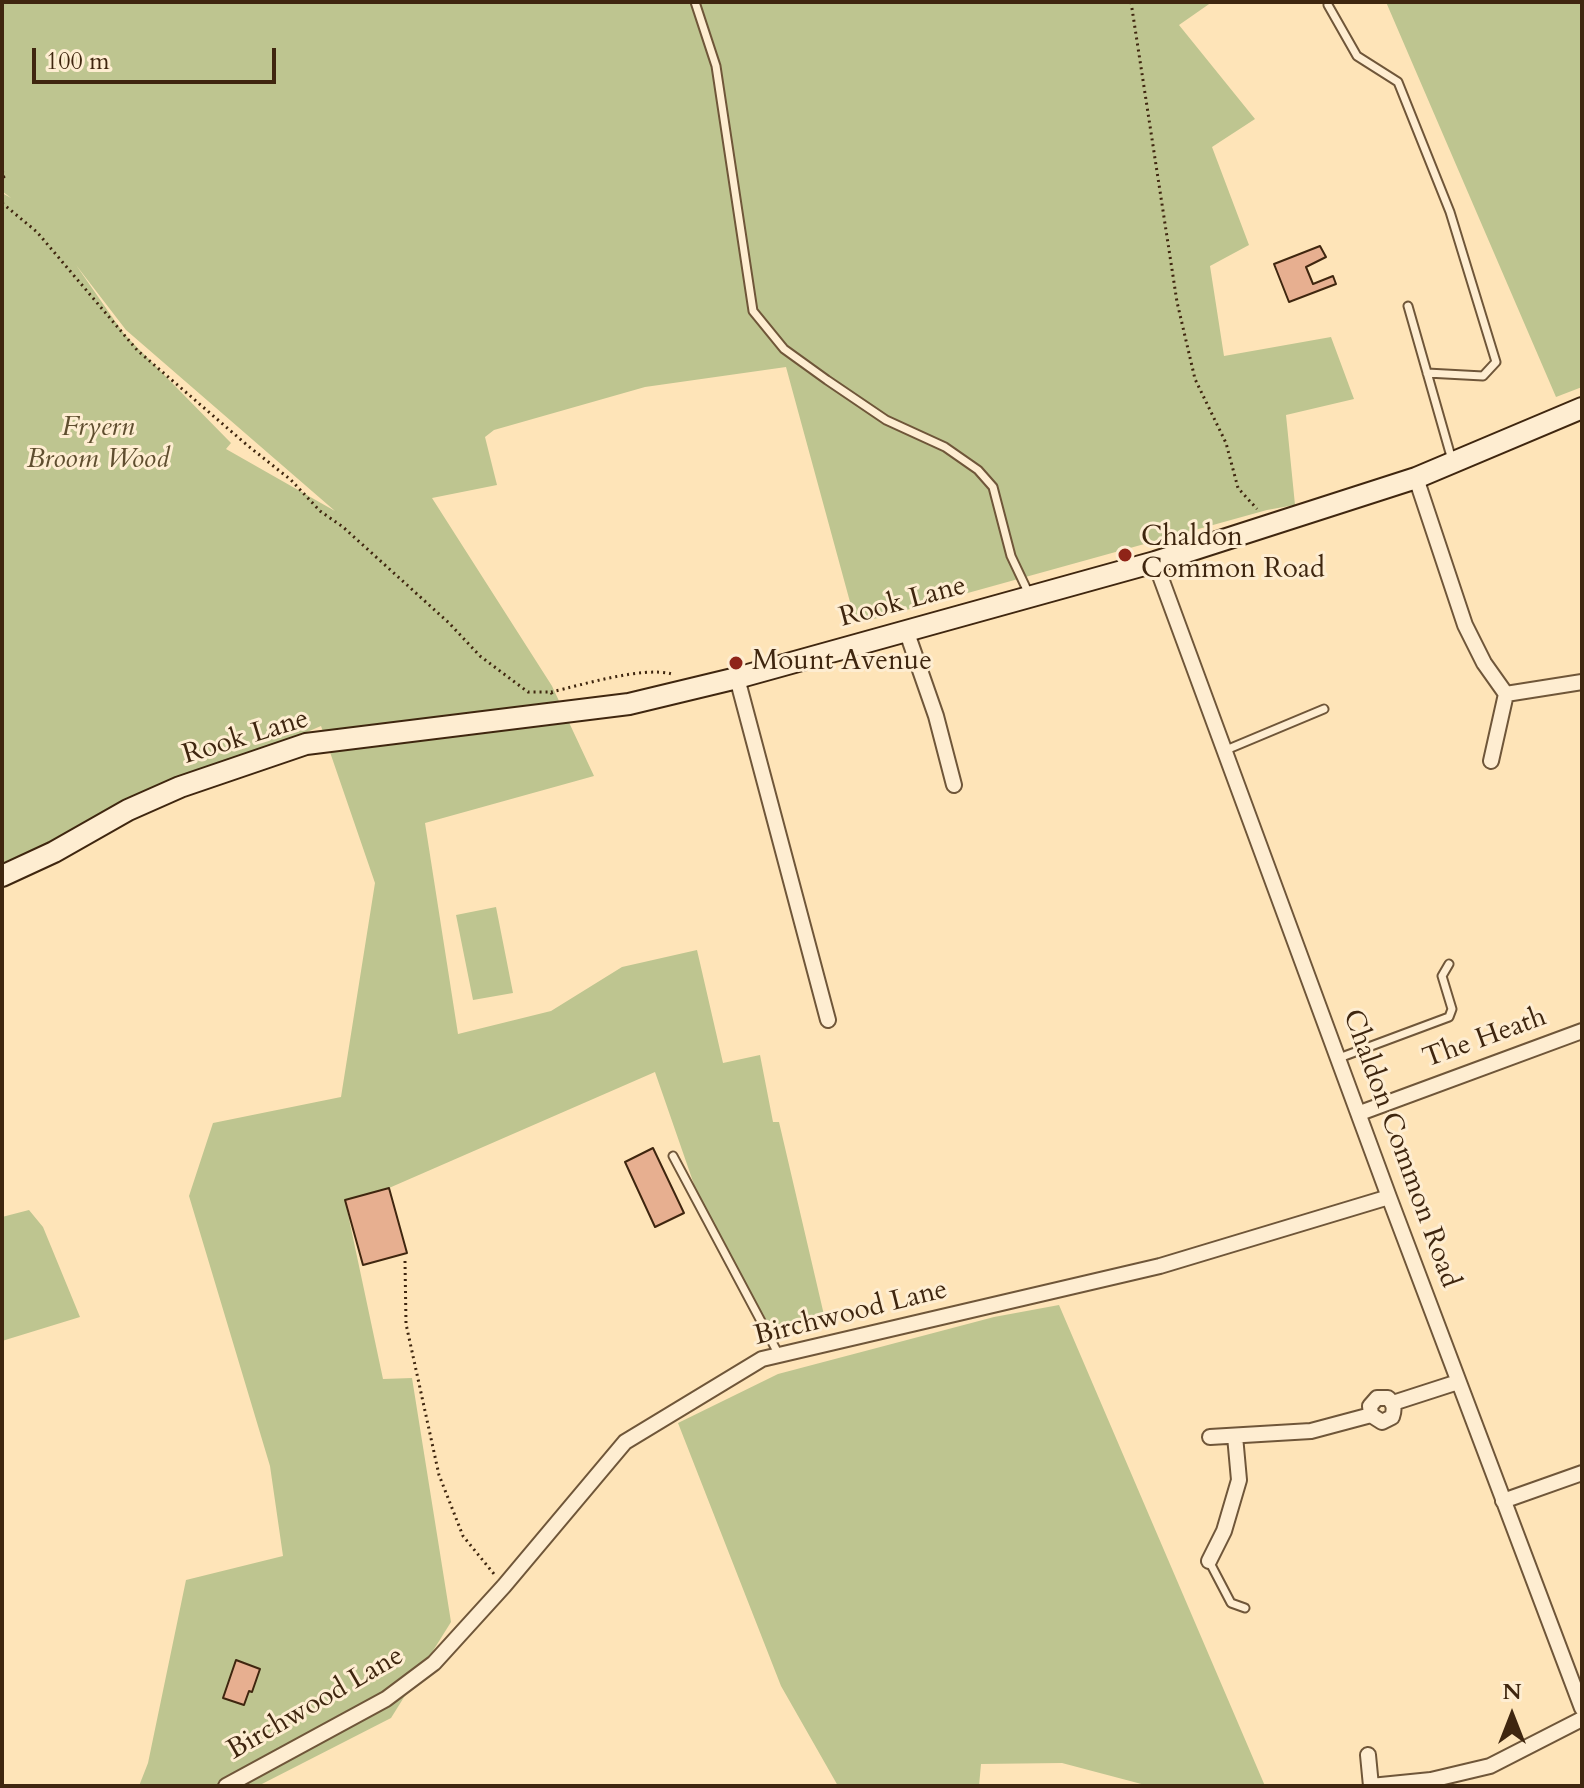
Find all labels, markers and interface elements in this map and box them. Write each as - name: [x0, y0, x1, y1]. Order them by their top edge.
- scale bar: [36, 32, 280, 82]
- text: 100 m: [46, 45, 110, 78]
- park label: Fryern Broom Wood: [27, 412, 169, 478]
- place label: Chaldon Common Road: [1141, 522, 1325, 588]
- marker: Chaldon Common Road: [1116, 546, 1134, 564]
- street label: Rook Lane: [836, 570, 970, 636]
- place label: Mount Avenue: [752, 646, 932, 680]
- marker: Mount Avenue: [727, 654, 745, 672]
- street label: Rook Lane: [179, 703, 313, 773]
- street label: The Heath: [1419, 1001, 1551, 1077]
- street label: Chaldon Common Road: [1334, 1005, 1466, 1293]
- street label: Birchwood Lane: [751, 1274, 951, 1354]
- street label: Birchwood Lane: [222, 1640, 410, 1768]
- north arrow: [1472, 1676, 1552, 1756]
- text: N: [1502, 1677, 1522, 1707]

